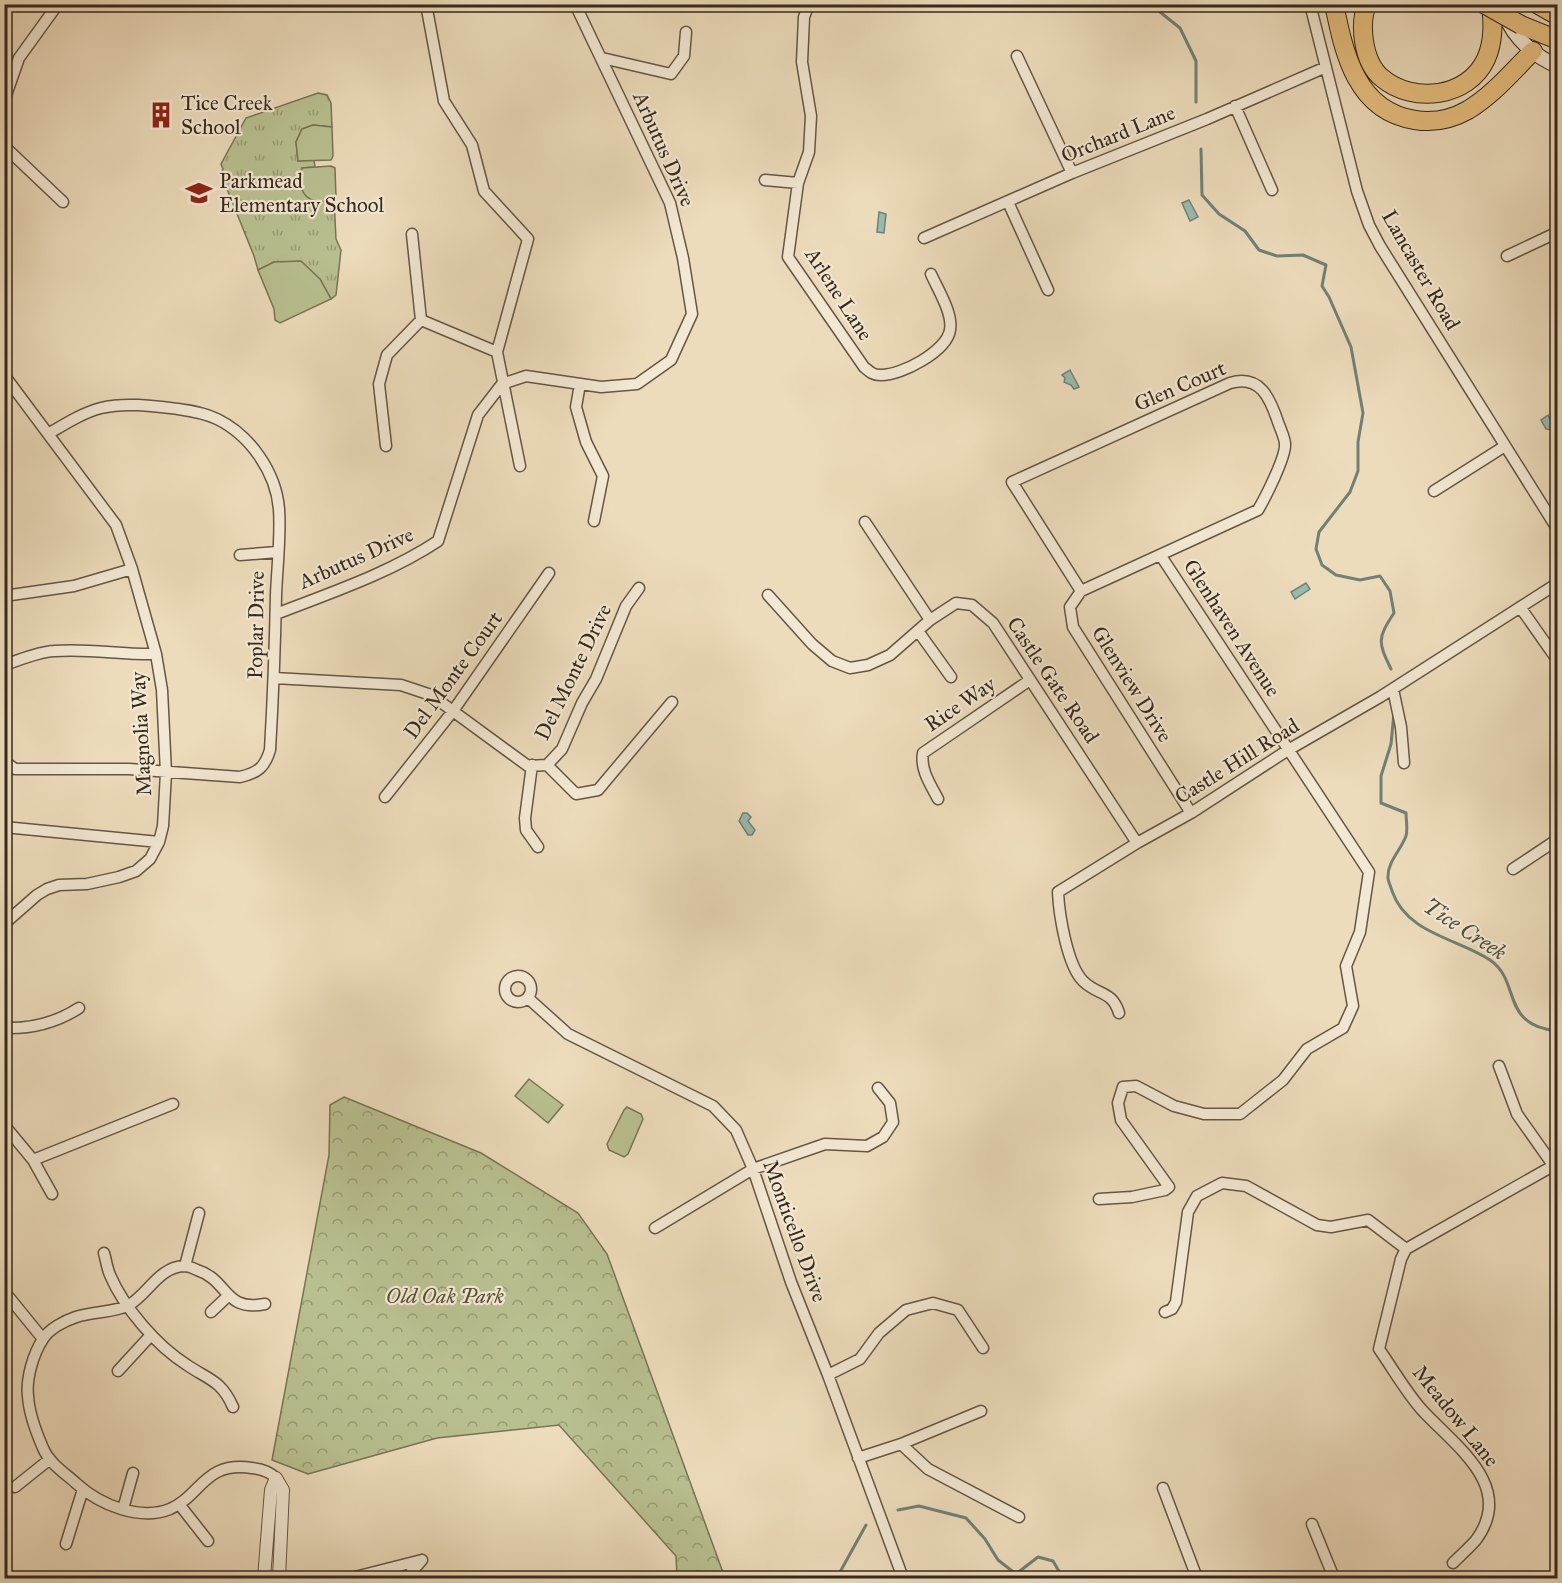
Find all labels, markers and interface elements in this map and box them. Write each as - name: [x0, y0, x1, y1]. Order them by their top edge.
- street label: Arbutus Drive: [627, 87, 701, 211]
- place label: Tice Creek School: [181, 90, 273, 140]
- street label: Orchard Lane: [1057, 99, 1179, 169]
- building icon: Tice Creek School: [146, 100, 176, 130]
- place label: Parkmead Elementary School: [219, 168, 384, 218]
- school or university icon: Parkmead Elementary School: [184, 178, 214, 208]
- street label: Lancaster Road: [1376, 205, 1466, 335]
- street label: Arlene Lane: [799, 242, 879, 345]
- street label: Glen Court: [1130, 355, 1230, 417]
- street label: Arbutus Drive: [294, 521, 418, 595]
- street label: Glenhaven Avenue: [1178, 554, 1286, 702]
- street label: Poplar Drive: [242, 570, 270, 679]
- street label: Del Monte Drive: [529, 599, 617, 744]
- street label: Del Monte Court: [398, 606, 508, 744]
- street label: Castle Gate Road: [1001, 612, 1105, 749]
- street label: Glenview Drive: [1086, 621, 1178, 747]
- street label: Magnolia Way: [125, 670, 157, 797]
- street label: Rice Way: [920, 670, 1001, 737]
- street label: Castle Hill Road: [1170, 712, 1304, 810]
- water label: Tice Creek: [1418, 892, 1512, 966]
- street label: Monticello Drive: [757, 1156, 833, 1306]
- park label: Old Oak Park: [386, 1283, 505, 1309]
- street label: Meadow Lane: [1407, 1360, 1505, 1472]

